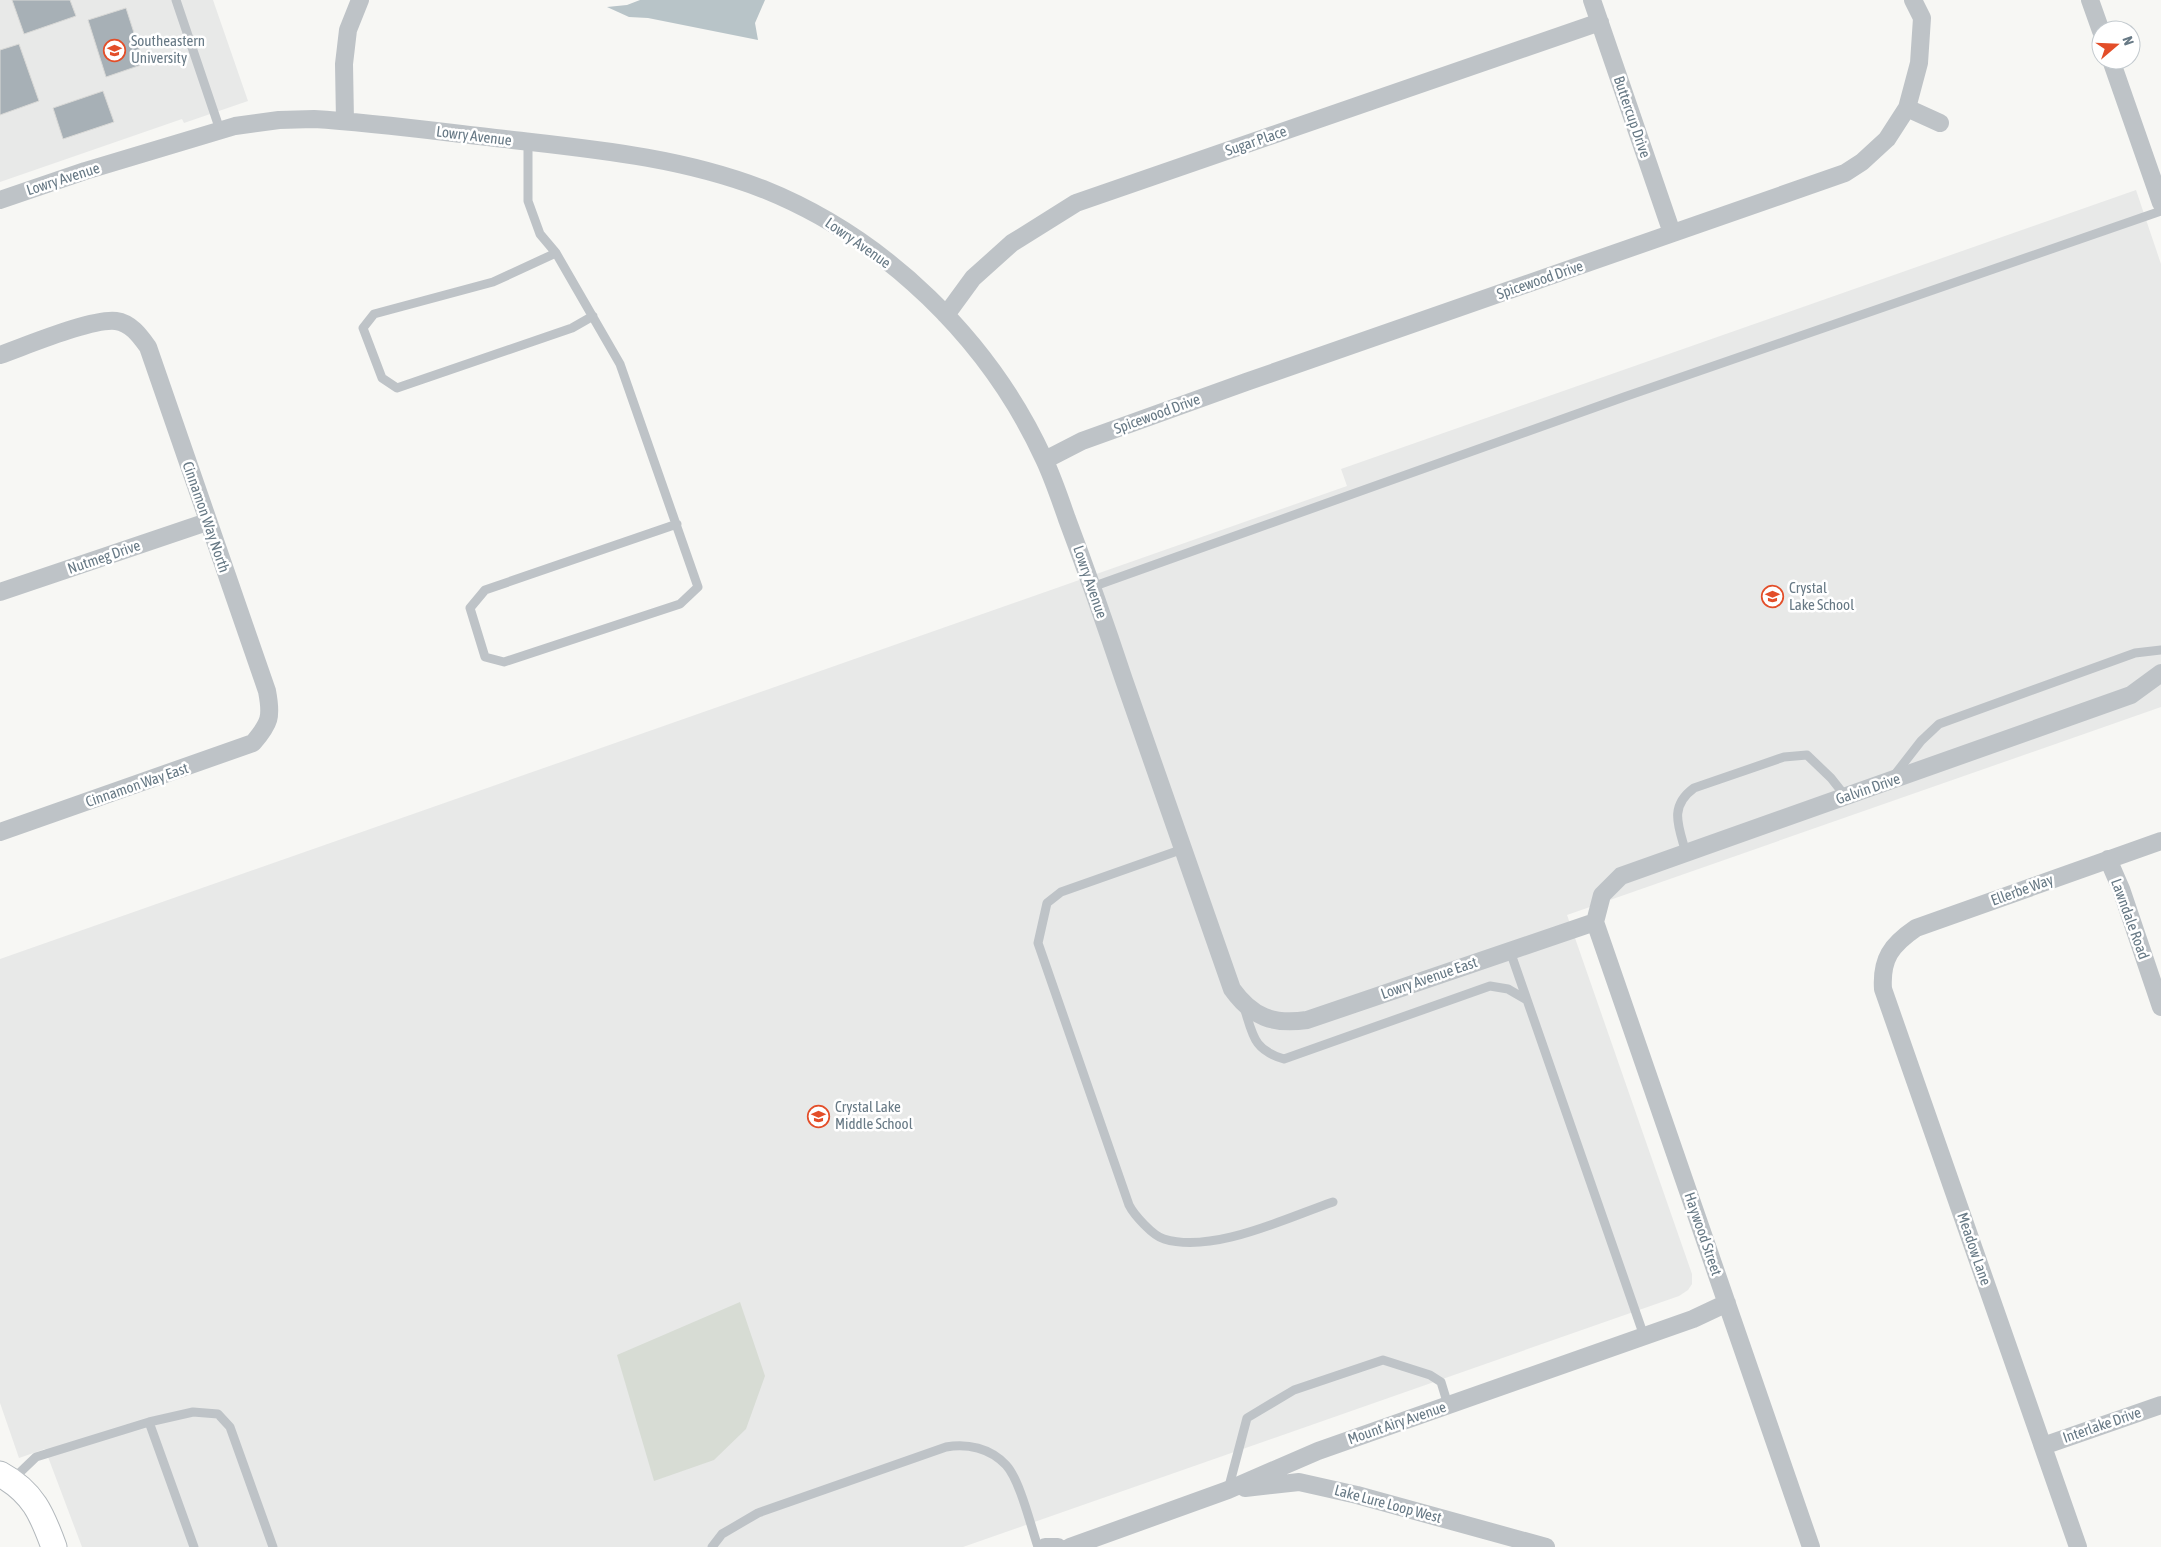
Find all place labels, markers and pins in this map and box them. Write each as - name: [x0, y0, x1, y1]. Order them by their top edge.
- place label: Southeastern University: [131, 32, 205, 66]
- school or university icon: Southeastern University: [103, 38, 127, 62]
- place label: Crystal Lake School: [1789, 579, 1854, 613]
- school or university icon: Crystal Lake School: [1761, 585, 1785, 609]
- place label: Crystal Lake Middle School: [835, 1098, 913, 1132]
- school or university icon: Crystal Lake Middle School: [807, 1104, 831, 1128]

